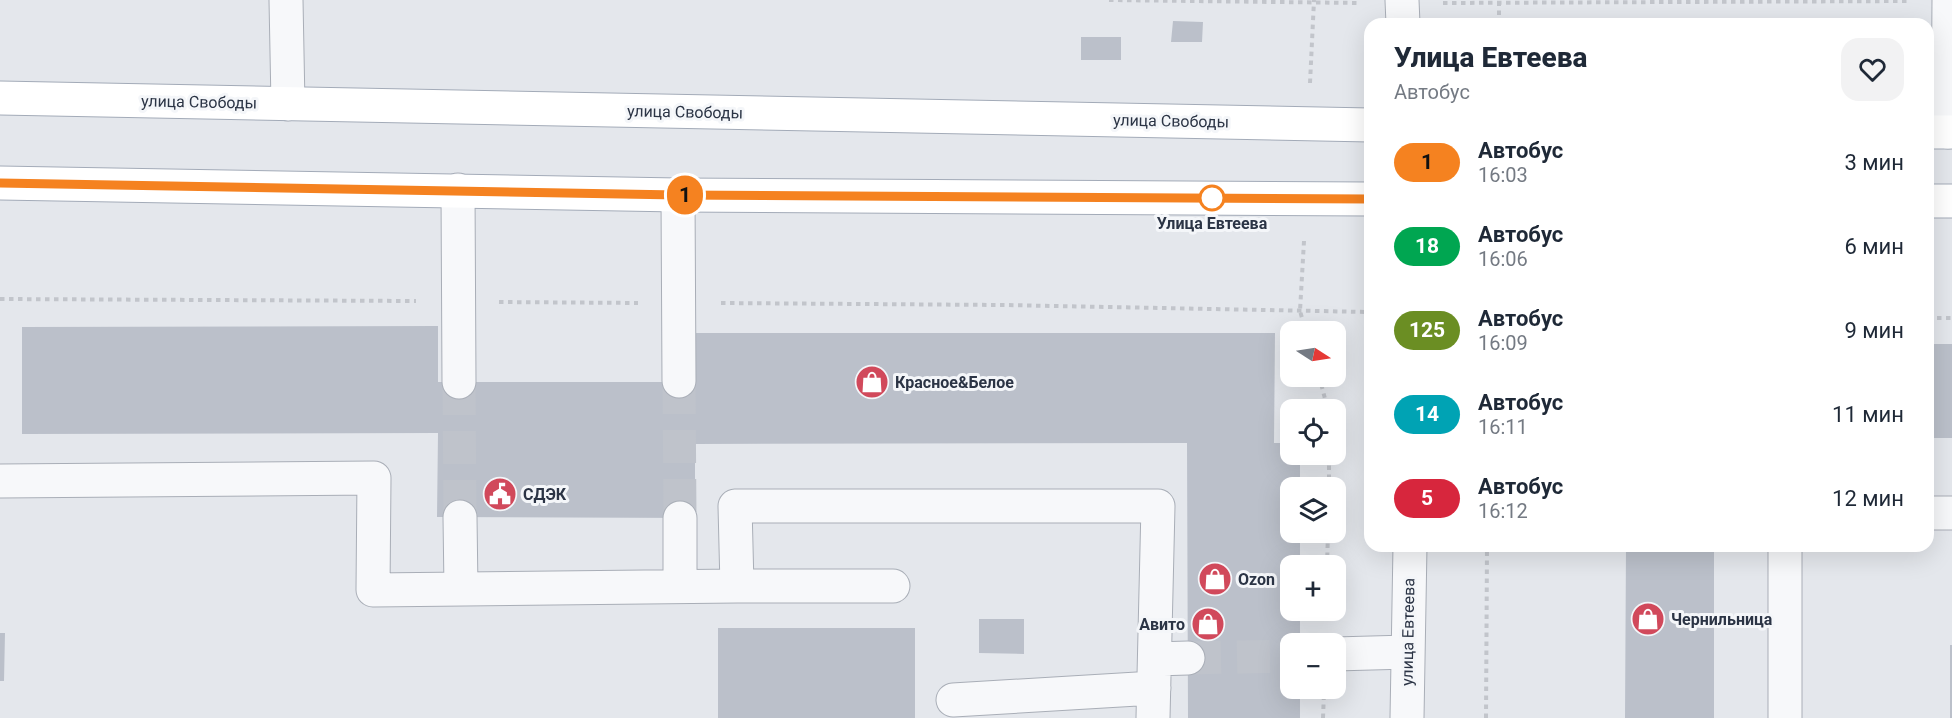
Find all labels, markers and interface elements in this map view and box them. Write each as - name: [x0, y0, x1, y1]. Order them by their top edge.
- button: heart: [1841, 38, 1904, 101]
- text: Улица Евтеева: [1394, 41, 1587, 74]
- text: Автобус: [1394, 80, 1470, 104]
- street label: улица Свободы: [141, 91, 257, 113]
- street label: улица Свободы: [627, 101, 743, 123]
- street label: улица Свободы: [1113, 110, 1229, 132]
- text: Автобус: [1478, 138, 1563, 163]
- text: 1: [1421, 150, 1433, 174]
- text: 3 мин: [1844, 150, 1904, 175]
- text: 16:03: [1478, 163, 1528, 187]
- line badge: 1: [666, 176, 704, 214]
- text: 1: [679, 183, 691, 207]
- marker: Улица Евтеева: [1199, 185, 1225, 211]
- place label: Улица Евтеева: [1157, 214, 1268, 233]
- text: Автобус: [1478, 222, 1563, 247]
- text: 18: [1415, 234, 1439, 258]
- text: 6 мин: [1844, 234, 1904, 259]
- text: 16:06: [1478, 247, 1528, 271]
- text: Автобус: [1478, 306, 1563, 331]
- text: 125: [1409, 318, 1445, 342]
- text: 9 мин: [1844, 318, 1904, 343]
- north arrow: [1280, 321, 1346, 387]
- map controls: [1280, 321, 1346, 699]
- text: 16:09: [1478, 331, 1528, 355]
- shop icon: Красное&Белое: [854, 364, 890, 400]
- place label: Красное&Белое: [895, 373, 1014, 392]
- text: Автобус: [1478, 390, 1563, 415]
- button: locate: [1280, 399, 1346, 465]
- text: 14: [1415, 402, 1439, 426]
- text: 11 мин: [1832, 402, 1904, 427]
- text: 16:11: [1478, 415, 1528, 439]
- text: Автобус: [1478, 474, 1563, 499]
- public building icon: СДЭК: [482, 476, 518, 512]
- button: layers: [1280, 477, 1346, 543]
- place label: СДЭК: [523, 485, 567, 504]
- text: 5: [1421, 486, 1433, 510]
- text: 12 мин: [1832, 486, 1904, 511]
- text: 16:12: [1478, 499, 1528, 523]
- button: +: [1280, 555, 1346, 621]
- shop icon: Ozon: [1197, 561, 1233, 597]
- place label: Ozon: [1238, 570, 1275, 589]
- street label: улица Евтеева: [1398, 578, 1418, 686]
- shop icon: Чернильница: [1630, 601, 1666, 637]
- shop icon: Авито: [1190, 606, 1226, 642]
- place label: Чернильница: [1671, 610, 1773, 629]
- place label: Авито: [1139, 615, 1185, 634]
- button: −: [1280, 633, 1346, 699]

